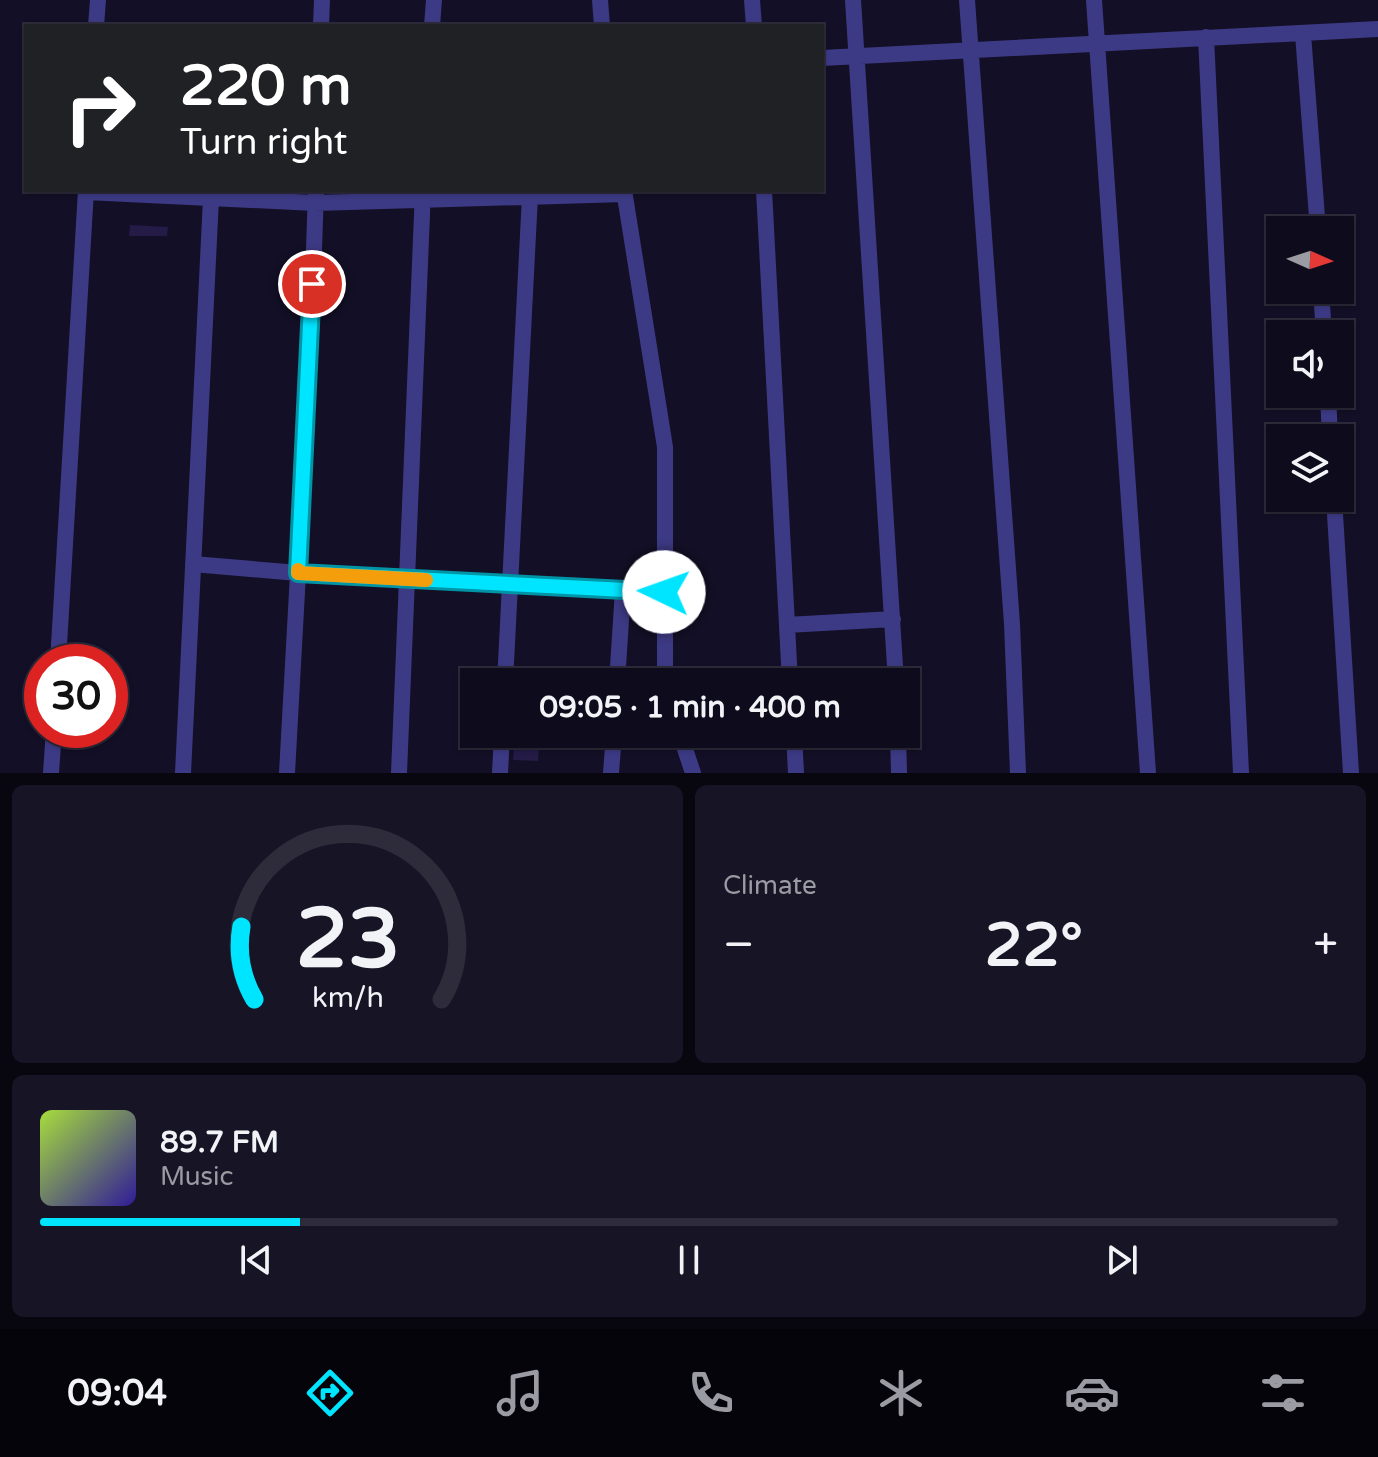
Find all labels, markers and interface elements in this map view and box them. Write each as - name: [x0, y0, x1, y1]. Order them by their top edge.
- text: 220 m: [180, 53, 351, 120]
- icon: right: [48, 56, 152, 160]
- text: Turn right: [180, 121, 347, 164]
- north arrow: [1266, 216, 1354, 304]
- map controls: [1266, 216, 1354, 512]
- pin: [278, 250, 346, 318]
- icon: arrive: [290, 262, 334, 306]
- button: sound: [1266, 320, 1354, 408]
- button: layers: [1266, 424, 1354, 512]
- position arrow: [622, 550, 706, 634]
- speed limit sign: 30: [24, 644, 128, 748]
- text: 09:05 · 1 min · 400 m: [539, 689, 841, 726]
- text: Climate: [723, 870, 817, 901]
- text: 23: [295, 890, 400, 990]
- text: 22°: [985, 910, 1083, 982]
- text: −: [723, 919, 754, 972]
- text: +: [1313, 919, 1338, 972]
- text: km/h: [312, 981, 383, 1015]
- text: 89.7 FM: [160, 1124, 279, 1161]
- text: Music: [160, 1161, 233, 1192]
- icon: previous: [234, 1238, 278, 1282]
- icon: pause: [667, 1238, 711, 1282]
- icon: next: [1100, 1238, 1144, 1282]
- icon: directions: [302, 1365, 358, 1421]
- icon: music: [492, 1365, 548, 1421]
- icon: phone: [683, 1365, 739, 1421]
- icon: climate: [873, 1365, 929, 1421]
- icon: car: [1064, 1365, 1120, 1421]
- icon: filters: [1255, 1365, 1311, 1421]
- text: 09:04: [67, 1372, 167, 1415]

